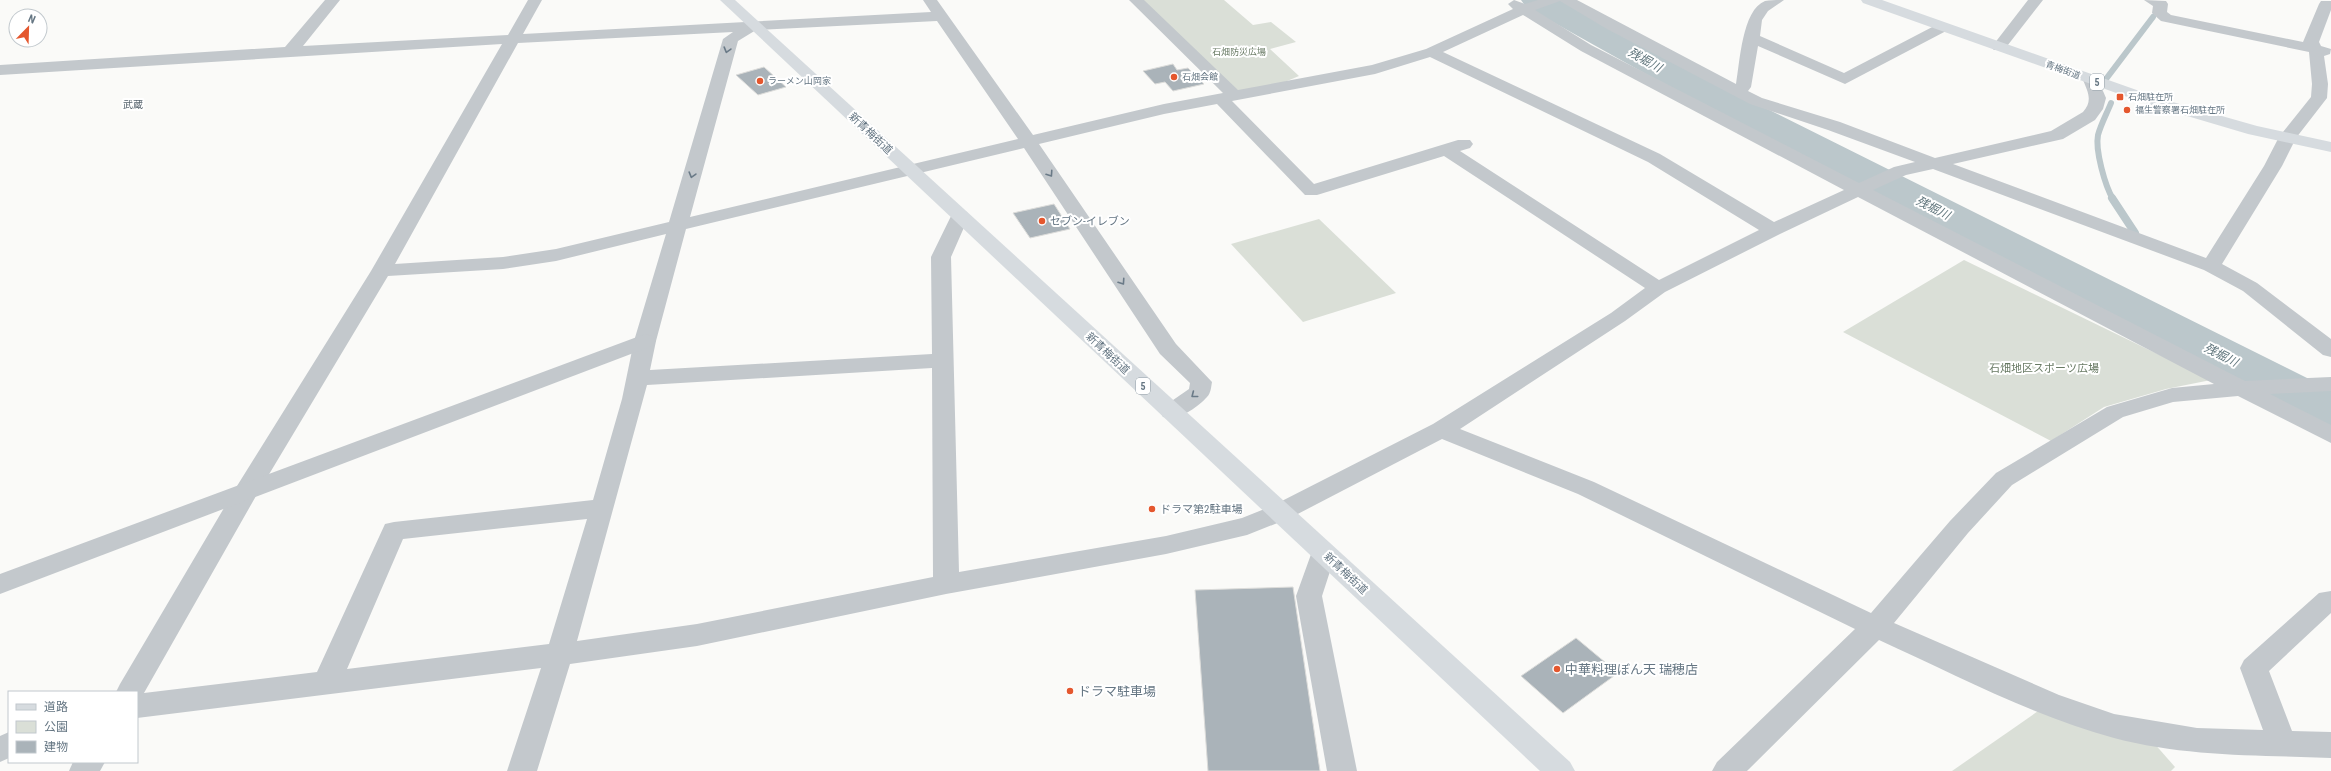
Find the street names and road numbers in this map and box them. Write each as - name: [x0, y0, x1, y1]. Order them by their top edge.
- street label: 青梅街道: [2044, 58, 2082, 81]
- road number: 5: [2090, 74, 2104, 90]
- street label: 新青梅街道: [846, 110, 895, 157]
- street label: 新青梅街道: [1083, 330, 1132, 377]
- road number: 5: [1136, 378, 1150, 394]
- street label: 新青梅街道: [1321, 550, 1370, 597]

